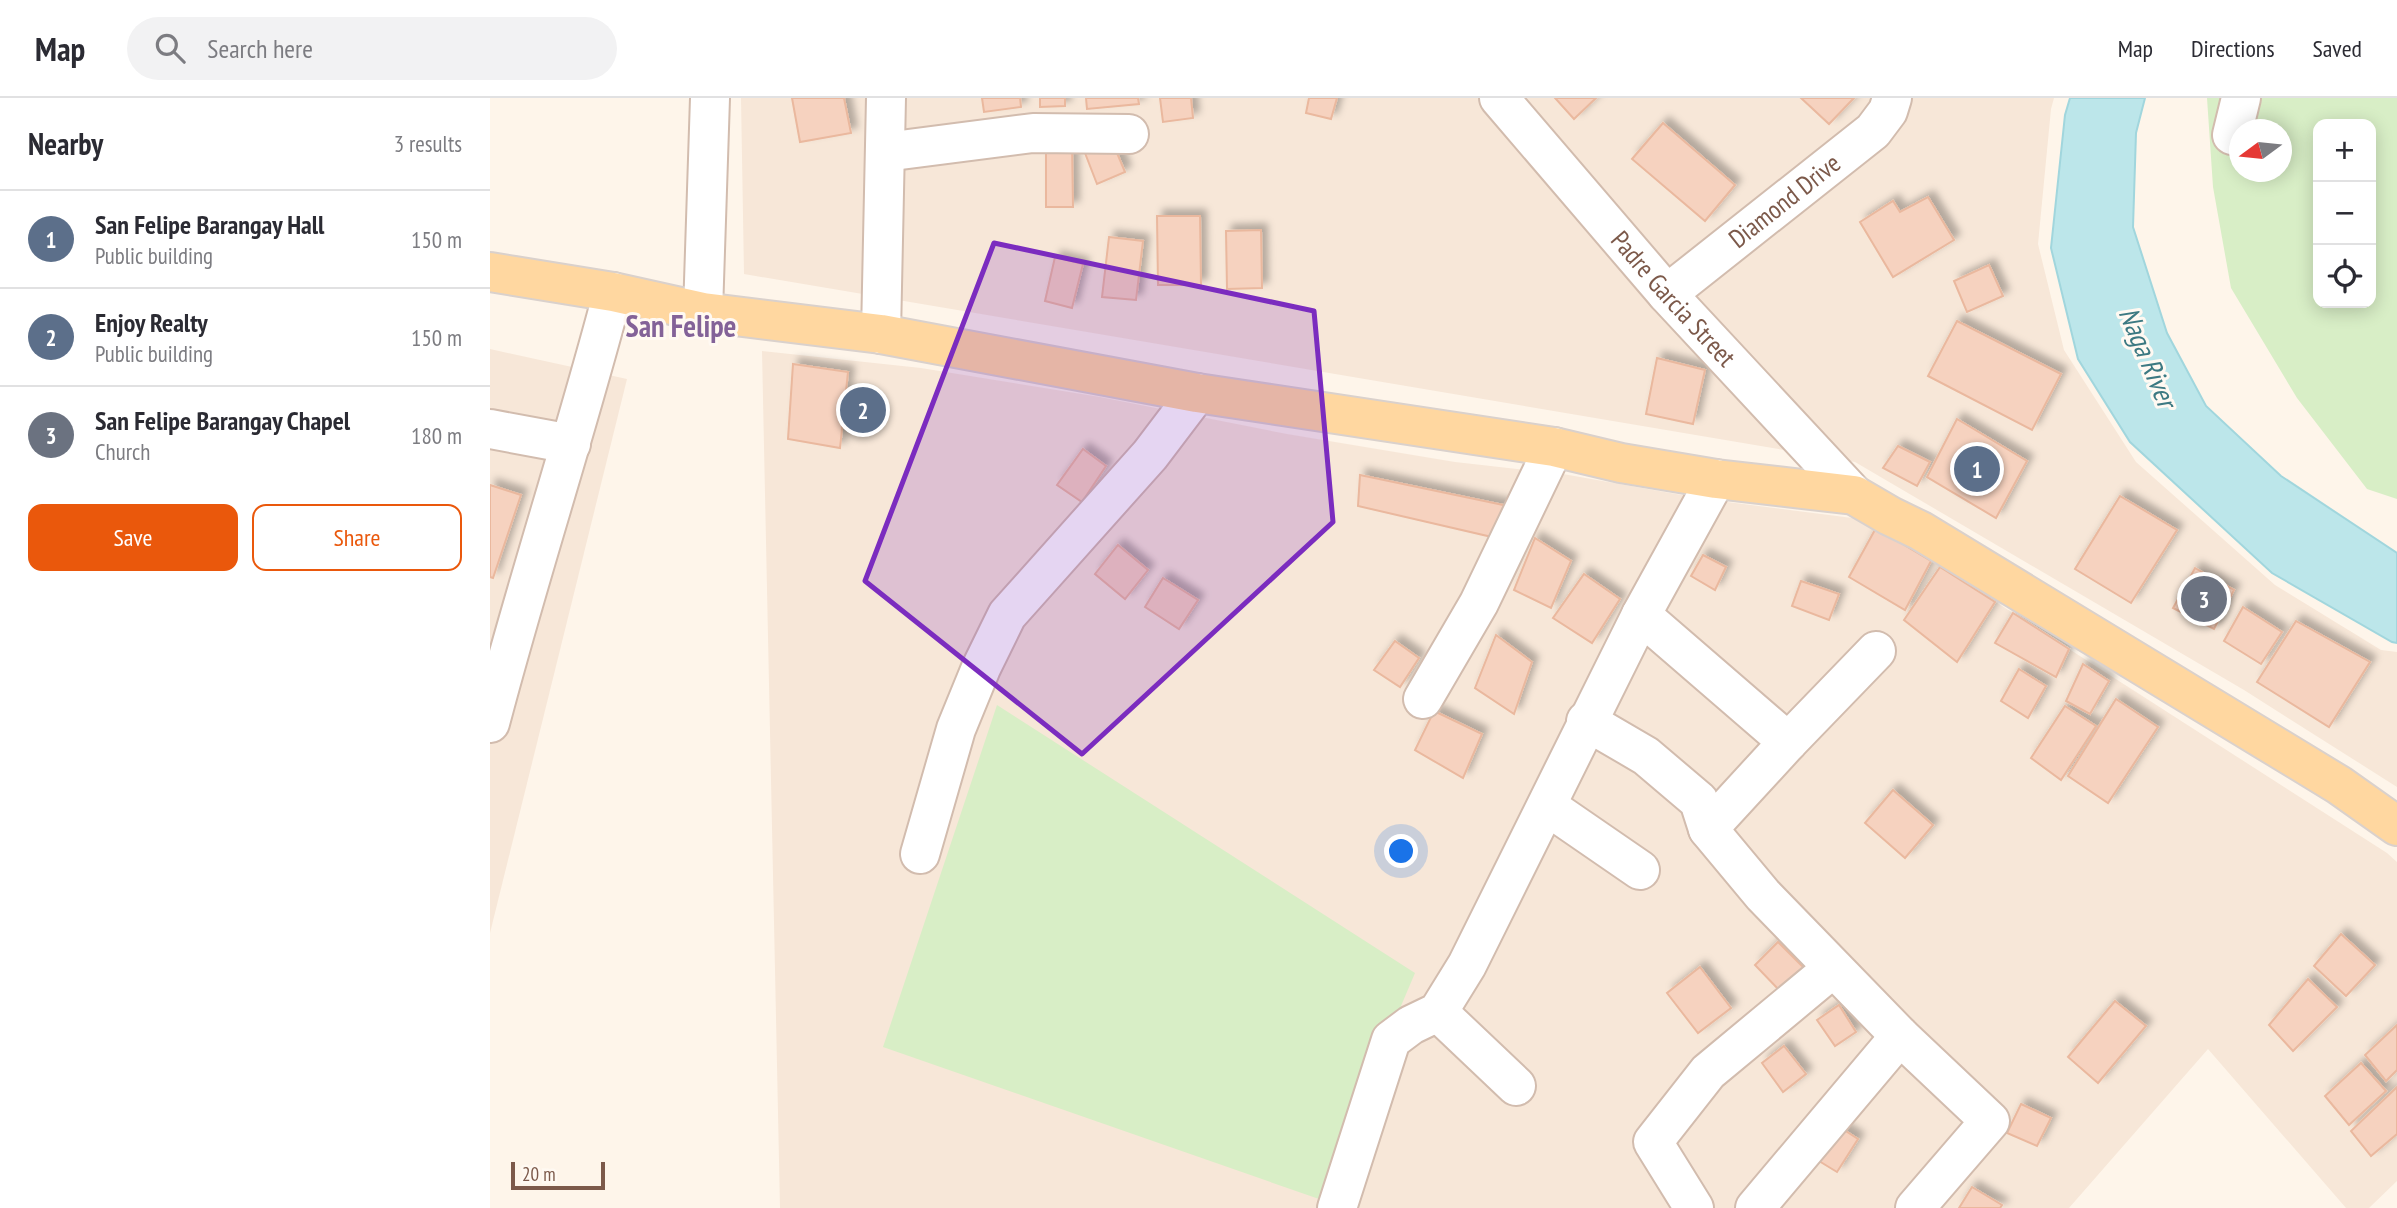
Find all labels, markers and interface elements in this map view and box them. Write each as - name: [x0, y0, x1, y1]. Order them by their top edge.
- search box: [127, 17, 617, 80]
- text: Map: [35, 27, 85, 70]
- icon: search: [151, 29, 189, 67]
- text: Search here: [207, 32, 313, 65]
- text: Map: [2118, 33, 2153, 64]
- text: Directions: [2191, 33, 2275, 64]
- text: Saved: [2313, 33, 2362, 64]
- north arrow: [2229, 119, 2292, 182]
- map controls: [2313, 119, 2376, 308]
- button: +: [2313, 119, 2376, 182]
- text: Nearby: [28, 124, 103, 163]
- text: 3 results: [394, 129, 462, 158]
- street label: Diamond Drive: [1722, 146, 1847, 255]
- button: −: [2313, 182, 2376, 245]
- text: San Felipe Barangay Hall: [95, 208, 324, 241]
- street label: Padre Garcia Street: [1604, 224, 1743, 373]
- text: 1: [46, 225, 57, 254]
- text: 150 m: [411, 225, 462, 254]
- text: Public building: [95, 241, 213, 270]
- button: locate: [2313, 245, 2376, 308]
- water label: Naga River: [2111, 301, 2188, 416]
- text: Enjoy Realty: [95, 306, 208, 339]
- district label: San Felipe: [626, 306, 736, 345]
- text: 2: [46, 323, 57, 352]
- text: 150 m: [411, 323, 462, 352]
- text: Public building: [95, 339, 213, 368]
- pin: 2: [840, 384, 886, 436]
- text: San Felipe Barangay Chapel: [95, 404, 350, 437]
- text: 3: [46, 421, 57, 450]
- text: 180 m: [411, 421, 462, 450]
- text: Church: [95, 437, 150, 466]
- pin: 1: [1954, 443, 2000, 495]
- button: Save: [28, 504, 238, 571]
- button: Share: [252, 504, 462, 571]
- pin: 3: [2181, 573, 2227, 625]
- your location: [1384, 834, 1418, 868]
- scale bar: [511, 1159, 606, 1191]
- text: 20 m: [522, 1162, 556, 1186]

